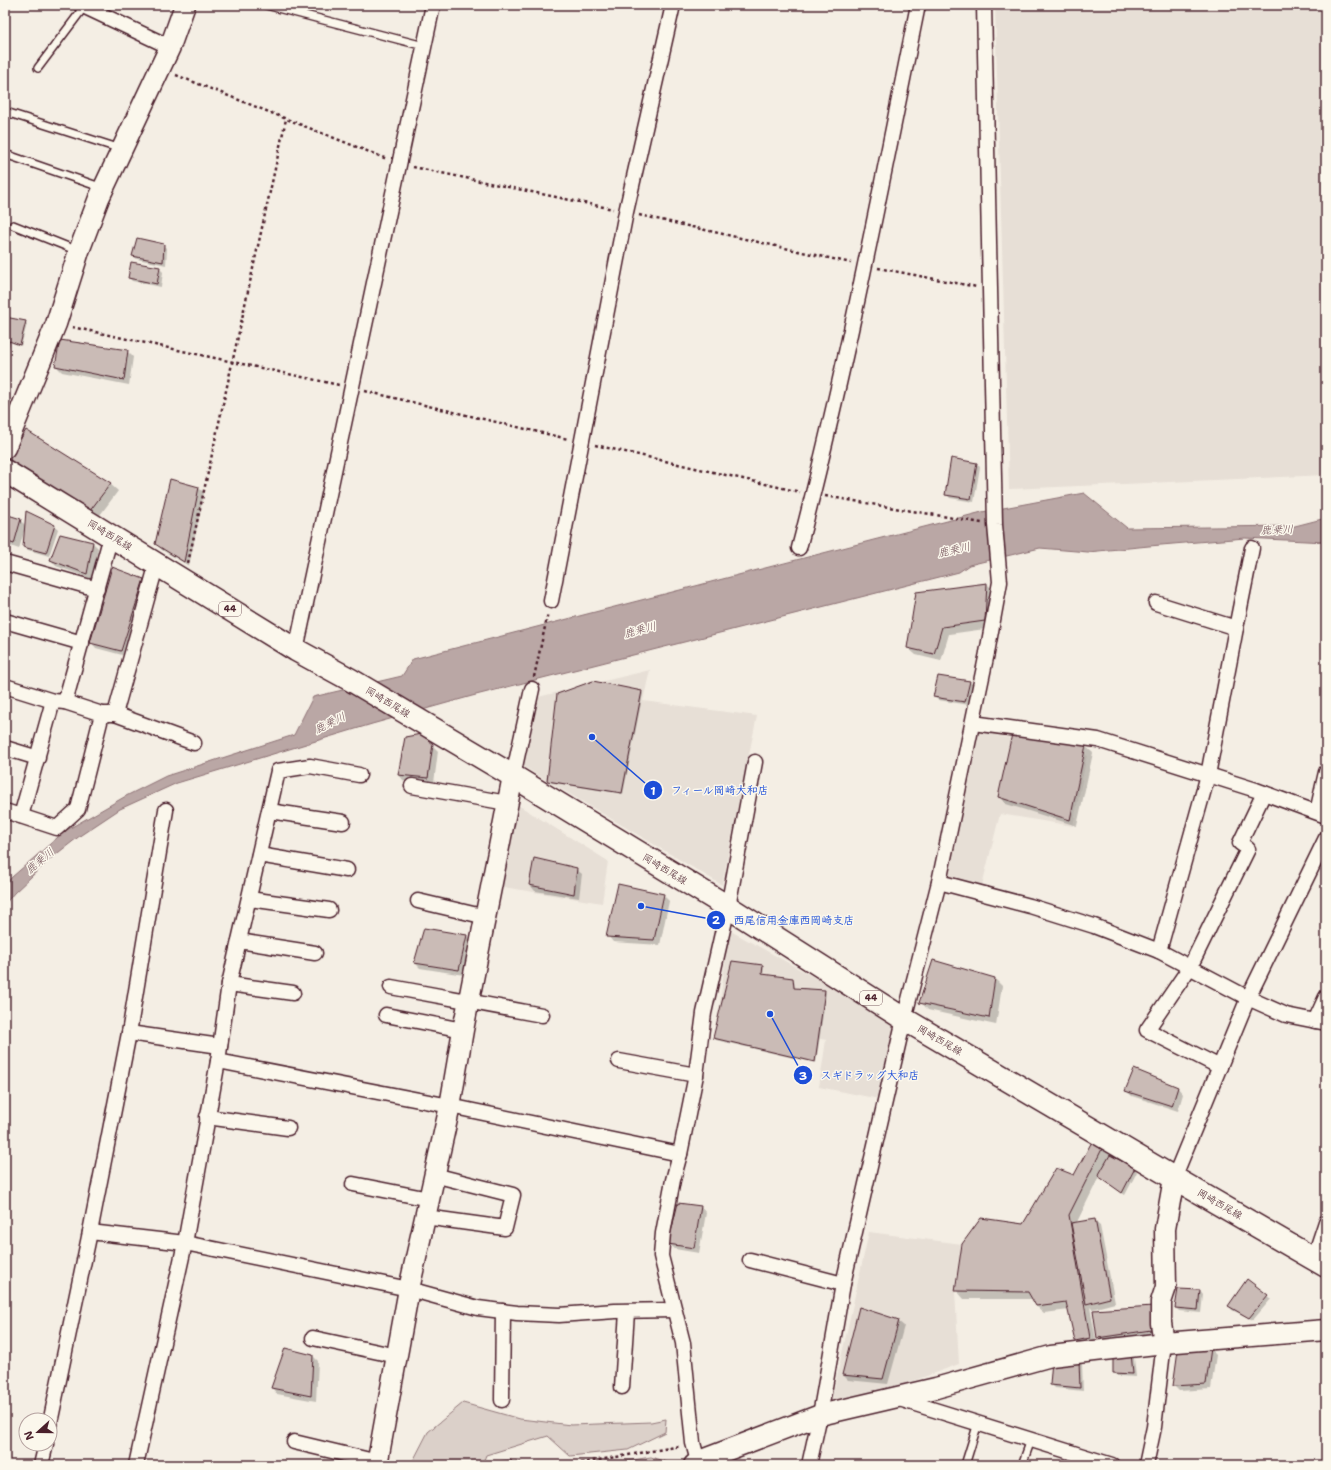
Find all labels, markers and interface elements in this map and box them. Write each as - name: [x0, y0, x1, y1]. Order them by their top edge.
- street label: 岡崎西尾線: [85, 517, 135, 553]
- water label: 鹿乗川: [1260, 522, 1294, 538]
- water label: 鹿乗川: [936, 539, 972, 561]
- road number: 44: [219, 602, 241, 616]
- water label: 鹿乗川: [622, 618, 658, 642]
- street label: 岡崎西尾線: [363, 684, 413, 720]
- water label: 鹿乗川: [312, 709, 348, 737]
- callout: フィール岡崎大和店: [643, 779, 778, 802]
- text: 1: [650, 783, 656, 799]
- text: フィール岡崎大和店: [671, 783, 769, 798]
- water label: 鹿乗川: [23, 845, 57, 877]
- street label: 岡崎西尾線: [640, 851, 690, 887]
- callout: 西尾信用金庫西岡崎支店: [706, 909, 863, 932]
- text: 2: [712, 912, 721, 928]
- text: 西尾信用金庫西岡崎支店: [734, 913, 855, 928]
- road number: 44: [860, 991, 882, 1005]
- street label: 岡崎西尾線: [915, 1022, 965, 1058]
- callout: スギドラッグ大和店: [793, 1064, 928, 1087]
- text: 3: [799, 1068, 807, 1084]
- text: スギドラッグ大和店: [821, 1068, 920, 1083]
- street label: 岡崎西尾線: [1195, 1186, 1245, 1222]
- north arrow: [18, 1412, 58, 1452]
- text: N: [20, 1428, 38, 1442]

